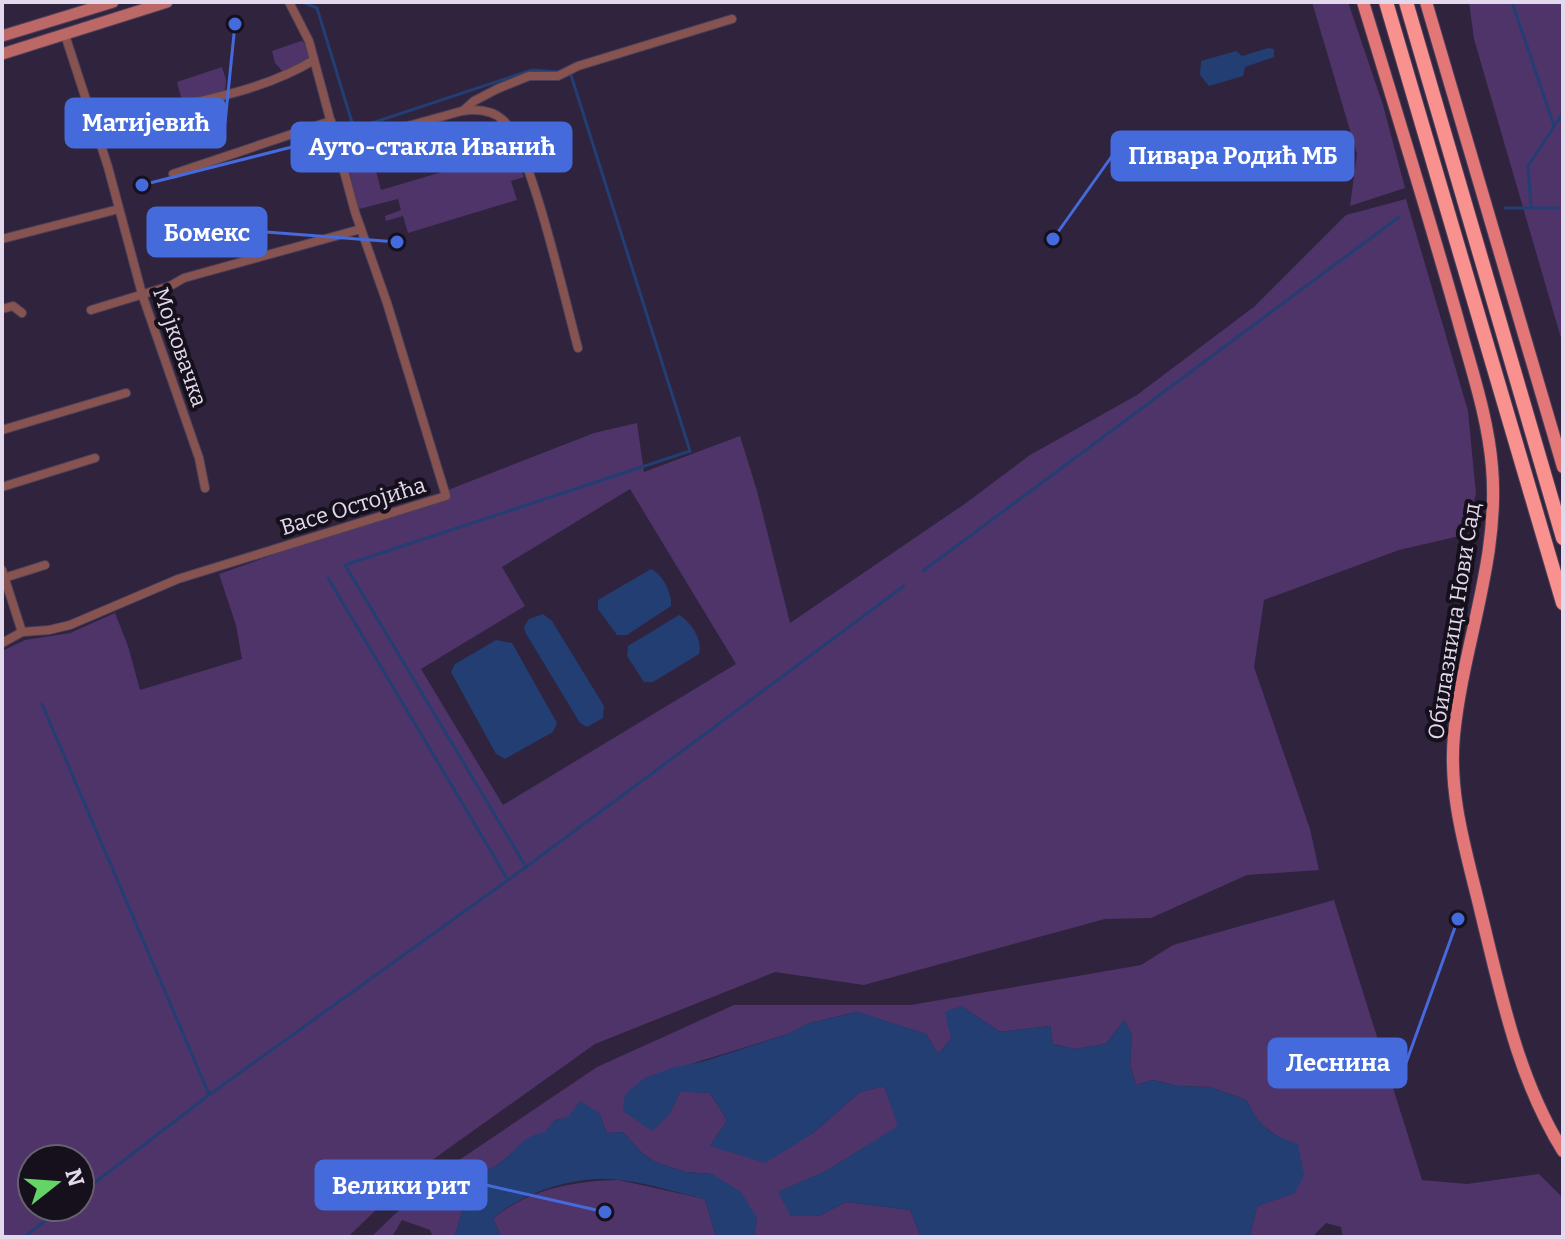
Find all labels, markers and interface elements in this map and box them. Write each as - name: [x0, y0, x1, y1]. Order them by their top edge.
- callout: Матијевић: [66, 99, 225, 147]
- text: Матијевић: [82, 109, 210, 137]
- callout: Ауто-стакла Иванић: [292, 123, 571, 171]
- callout: Пивара Родић МБ: [1112, 132, 1353, 180]
- text: Ауто-стакла Иванић: [309, 133, 556, 161]
- text: Пивара Родић МБ: [1128, 142, 1338, 170]
- callout: Бомекс: [148, 208, 266, 256]
- text: Бомекс: [164, 219, 250, 247]
- street label: Мојковачка: [147, 284, 213, 410]
- street label: Васе Остојића: [277, 471, 429, 541]
- street label: Обилазница Нови Сад: [1422, 501, 1486, 741]
- callout: Леснина: [1269, 1039, 1406, 1087]
- text: Леснина: [1286, 1049, 1391, 1077]
- north arrow: [16, 1143, 96, 1223]
- callout: Велики рит: [316, 1161, 486, 1209]
- text: N: [59, 1165, 90, 1189]
- text: Велики рит: [332, 1172, 470, 1200]

